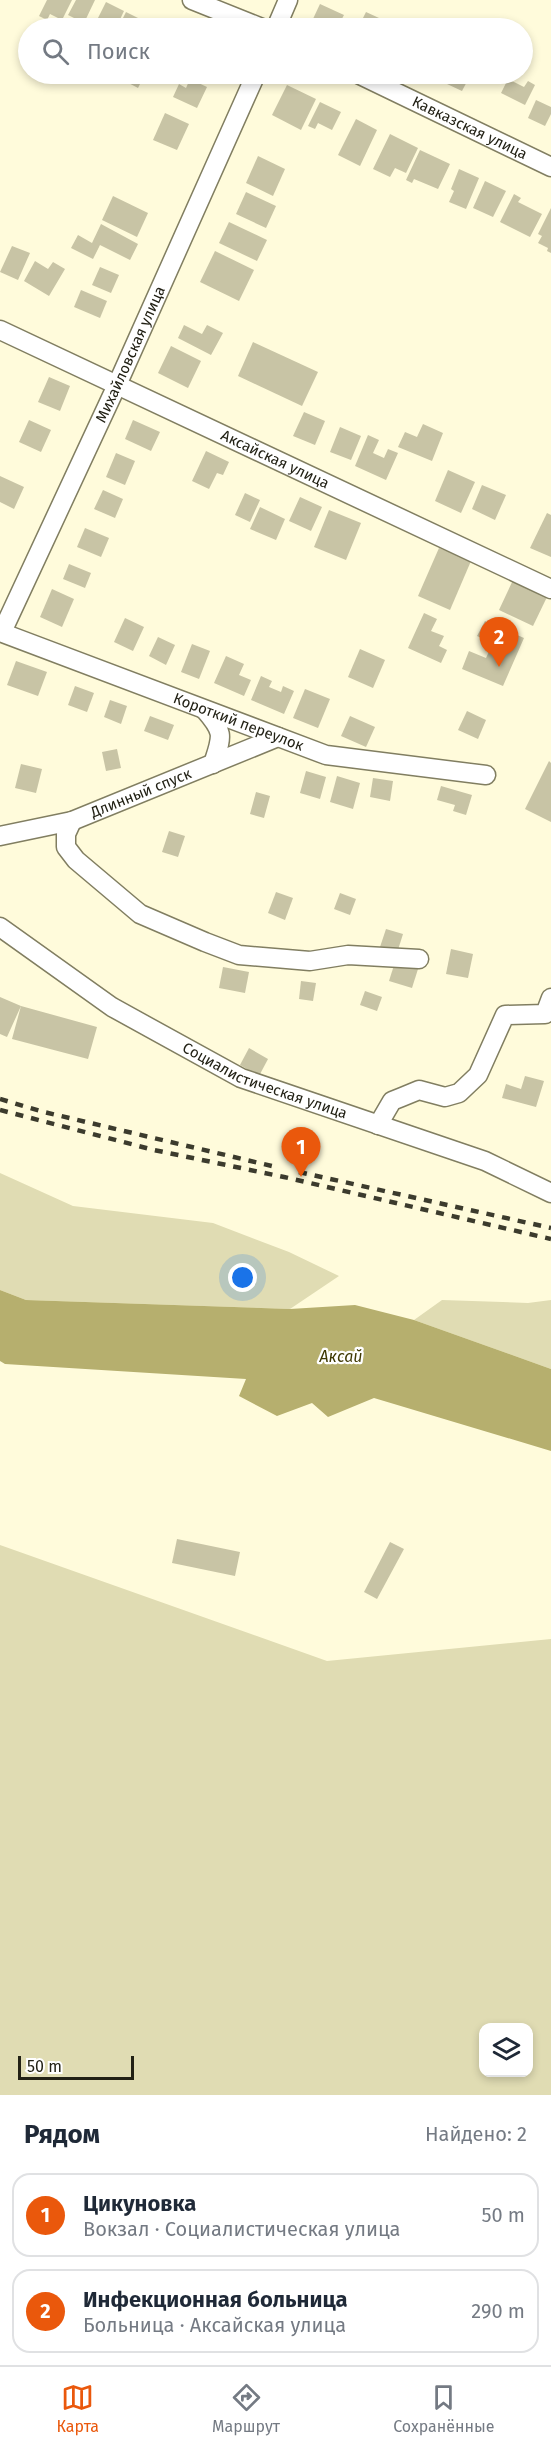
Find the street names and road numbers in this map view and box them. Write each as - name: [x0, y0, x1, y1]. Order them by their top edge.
- street label: Кавказская улица: [409, 92, 530, 163]
- street label: Михайловская улица: [92, 283, 169, 425]
- street label: Аксайская улица: [218, 426, 332, 492]
- street label: Короткий переулок: [171, 689, 306, 755]
- street label: Длинный спуск: [87, 764, 194, 822]
- street label: Социалистическая улица: [179, 1039, 350, 1122]

